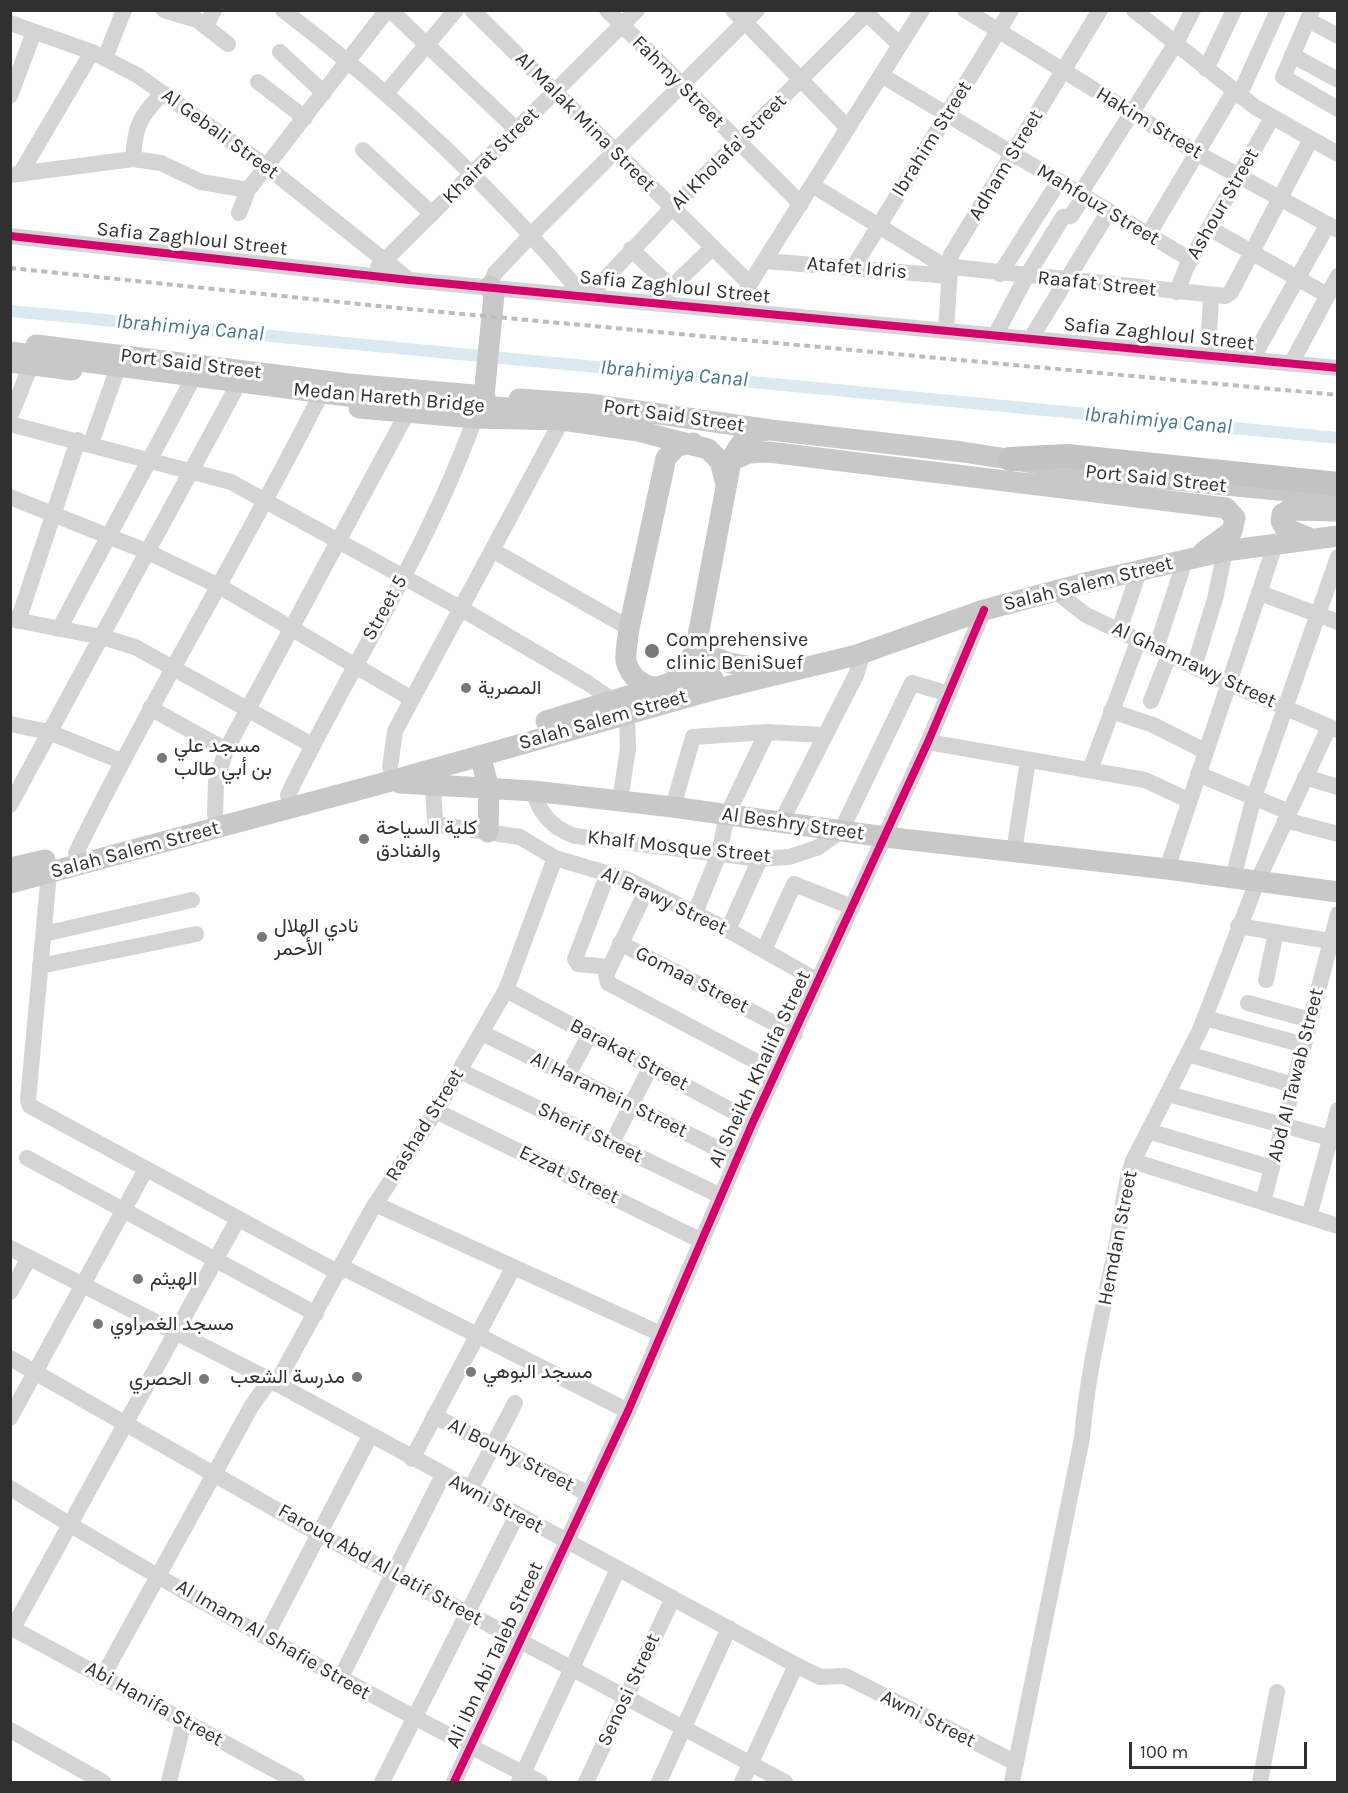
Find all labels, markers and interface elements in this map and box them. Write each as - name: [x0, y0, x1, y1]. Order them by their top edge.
- street label: Fahmy Street: [627, 31, 729, 133]
- street label: Al Malak Mina Street: [510, 47, 660, 197]
- street label: Ibrahim Street: [887, 77, 977, 201]
- street label: Hakim Street: [1091, 82, 1207, 164]
- street label: Al Gebali Street: [157, 83, 283, 185]
- street label: Al Kholafa' Street: [666, 89, 792, 215]
- street label: Khairat Street: [438, 103, 544, 209]
- street label: Adham Street: [964, 105, 1048, 225]
- street label: Ashour Street: [1182, 144, 1264, 264]
- street label: Mahfouz Street: [1032, 159, 1164, 251]
- street label: Safia Zaghloul Street: [95, 217, 289, 261]
- street label: Atafet Idris: [806, 252, 908, 284]
- street label: Safia Zaghloul Street: [578, 265, 772, 309]
- street label: Raafat Street: [1036, 266, 1158, 302]
- water label: Ibrahimiya Canal: [115, 309, 265, 347]
- street label: Safia Zaghloul Street: [1062, 312, 1256, 356]
- street label: Port Said Street: [119, 343, 263, 385]
- water label: Ibrahimiya Canal: [599, 355, 749, 393]
- street label: Medan Hareth Bridge: [292, 378, 486, 418]
- street label: Port Said Street: [602, 394, 746, 438]
- water label: Ibrahimiya Canal: [1083, 402, 1233, 440]
- street label: Port Said Street: [1084, 460, 1228, 498]
- street label: Salah Salem Street: [1001, 551, 1175, 617]
- street label: Street 5: [357, 571, 413, 645]
- street label: Al Ghamrawy Street: [1108, 616, 1280, 714]
- place label: Comprehensive clinic BeniSuef: [666, 628, 808, 675]
- marker: Comprehensive clinic BeniSuef: [643, 642, 661, 660]
- place label: المصرية: [478, 676, 541, 700]
- marker: المصرية: [459, 681, 473, 695]
- street label: Salah Salem Street: [516, 685, 690, 755]
- place label: مسجد علي بن أبي طالب: [174, 734, 272, 781]
- marker: مسجد علي بن أبي طالب: [155, 751, 169, 765]
- street label: Al Beshry Street: [720, 802, 866, 846]
- street label: Salah Salem Street: [48, 816, 222, 884]
- place label: كلية السياحة والفنادق: [376, 816, 477, 863]
- street label: Khalf Mosque Street: [586, 825, 772, 869]
- marker: كلية السياحة والفنادق: [357, 832, 371, 846]
- street label: Al Brawy Street: [597, 861, 731, 941]
- place label: نادي الهلال الأحمر: [274, 914, 359, 961]
- marker: نادي الهلال الأحمر: [255, 930, 269, 944]
- street label: Gomaa Street: [631, 941, 753, 1019]
- street label: Al Sheikh Khalifa Street: [704, 967, 816, 1171]
- street label: Abd Al Tawab Street: [1263, 986, 1329, 1164]
- street label: Barakat Street: [565, 1014, 693, 1096]
- street label: Al Haramein Street: [527, 1047, 691, 1143]
- street label: Rashad Street: [381, 1064, 469, 1186]
- street label: Sherif Street: [533, 1097, 647, 1169]
- street label: Ezzat Street: [515, 1140, 623, 1210]
- street label: Hemdan Street: [1093, 1169, 1143, 1307]
- place label: الهيثم: [150, 1267, 197, 1291]
- marker: الهيثم: [131, 1272, 145, 1286]
- place label: مسجد الغمراوي: [110, 1312, 234, 1336]
- marker: مسجد الغمراوي: [91, 1317, 105, 1331]
- place label: مسجد البوهي: [483, 1360, 593, 1384]
- place label: مدرسة الشعب: [230, 1365, 345, 1389]
- marker: مسجد البوهي: [464, 1365, 478, 1379]
- place label: الحصري: [129, 1367, 192, 1391]
- marker: مدرسة الشعب: [350, 1370, 364, 1384]
- marker: الحصري: [197, 1372, 211, 1386]
- street label: Al Bouhy Street: [444, 1413, 578, 1497]
- street label: Awni Street: [445, 1469, 547, 1539]
- street label: Farouq Abd Al Latif Street: [274, 1499, 486, 1631]
- street label: Ali Ibn Abi Taleb Street: [441, 1558, 549, 1752]
- street label: Al Imam Al Shafie Street: [172, 1575, 374, 1705]
- street label: Senosi Street: [592, 1630, 666, 1750]
- street label: Abi Hanifa Street: [81, 1656, 227, 1752]
- street label: Awni Street: [877, 1685, 979, 1753]
- scale bar: [1132, 1730, 1310, 1768]
- text: 100 m: [1140, 1741, 1188, 1763]

